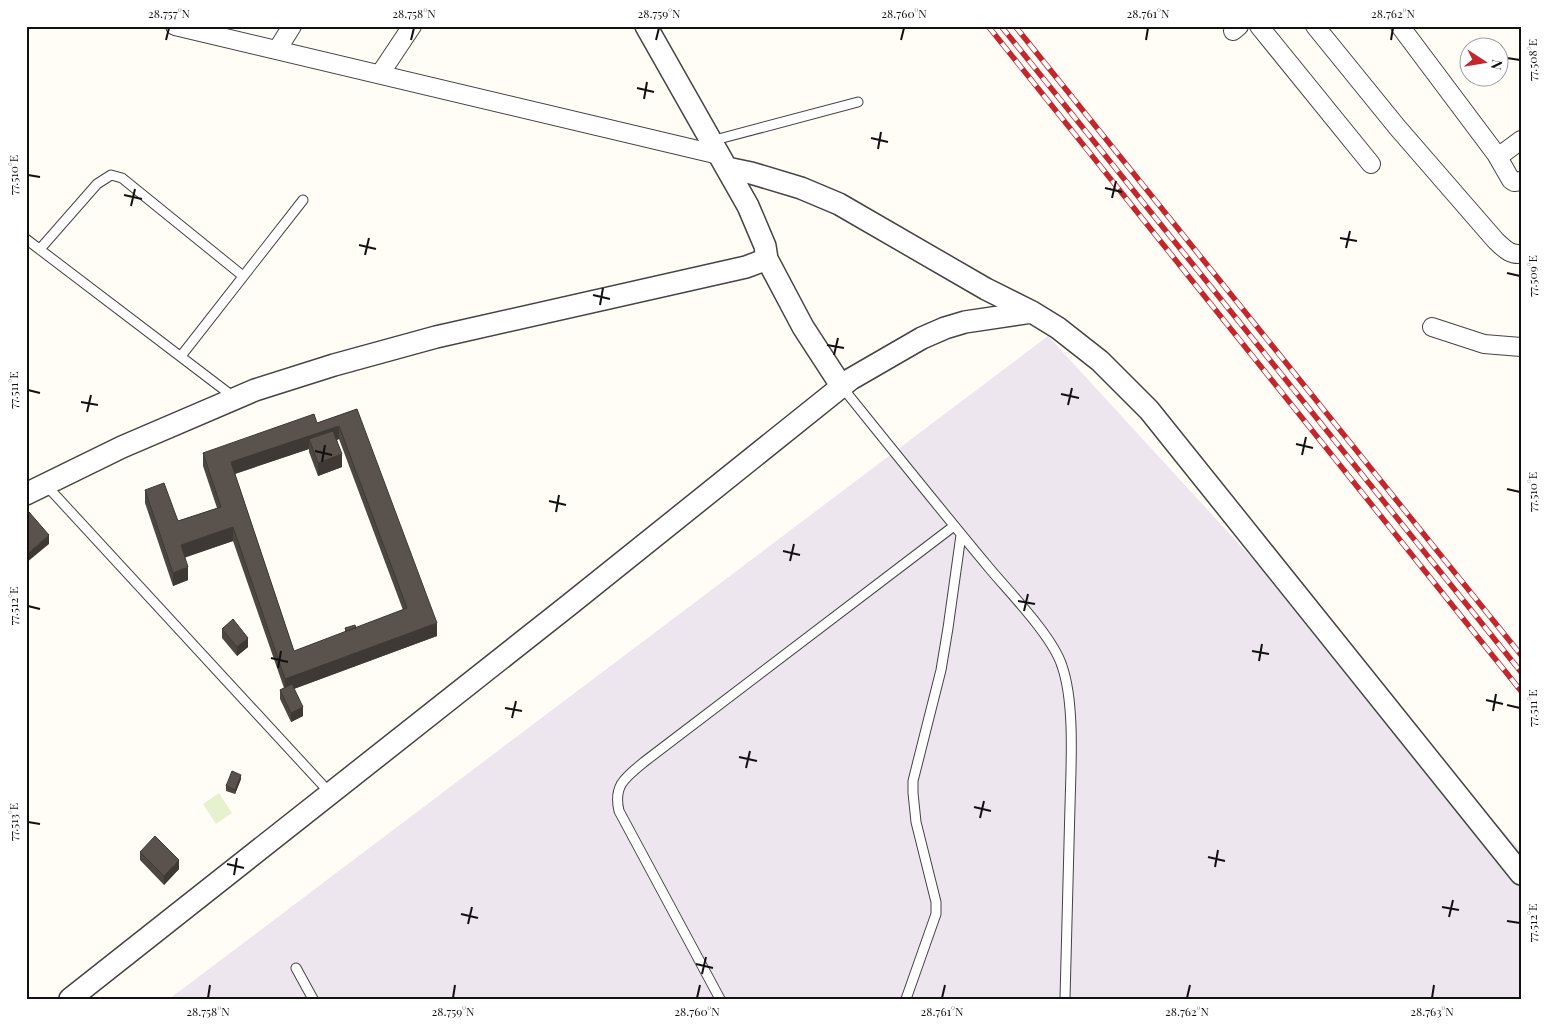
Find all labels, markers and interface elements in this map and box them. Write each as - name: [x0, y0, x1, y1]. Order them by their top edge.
- text: 28.757°N: [148, 5, 191, 21]
- text: 28.758°N: [392, 5, 436, 21]
- text: 28.759°N: [637, 5, 681, 21]
- text: 28.760°N: [881, 5, 927, 21]
- text: 28.761°N: [1127, 5, 1170, 21]
- text: 28.762°N: [1371, 5, 1416, 21]
- north arrow: [1460, 38, 1510, 88]
- text: 77.508°E: [1524, 39, 1540, 81]
- text: N: [1487, 58, 1508, 72]
- text: 77.510°E: [5, 155, 21, 195]
- text: 77.509°E: [1524, 255, 1540, 297]
- text: 77.511°E: [5, 371, 21, 409]
- text: 77.510°E: [1524, 472, 1540, 512]
- text: 77.512°E: [5, 587, 21, 625]
- text: 77.511°E: [1524, 689, 1540, 727]
- text: 77.513°E: [5, 803, 21, 841]
- text: 77.512°E: [1524, 904, 1540, 942]
- text: 28.758°N: [186, 1003, 230, 1019]
- text: 28.759°N: [431, 1003, 475, 1019]
- text: 28.760°N: [674, 1003, 720, 1019]
- text: 28.761°N: [921, 1003, 964, 1019]
- text: 28.762°N: [1165, 1003, 1210, 1019]
- text: 28.763°N: [1410, 1003, 1454, 1019]

